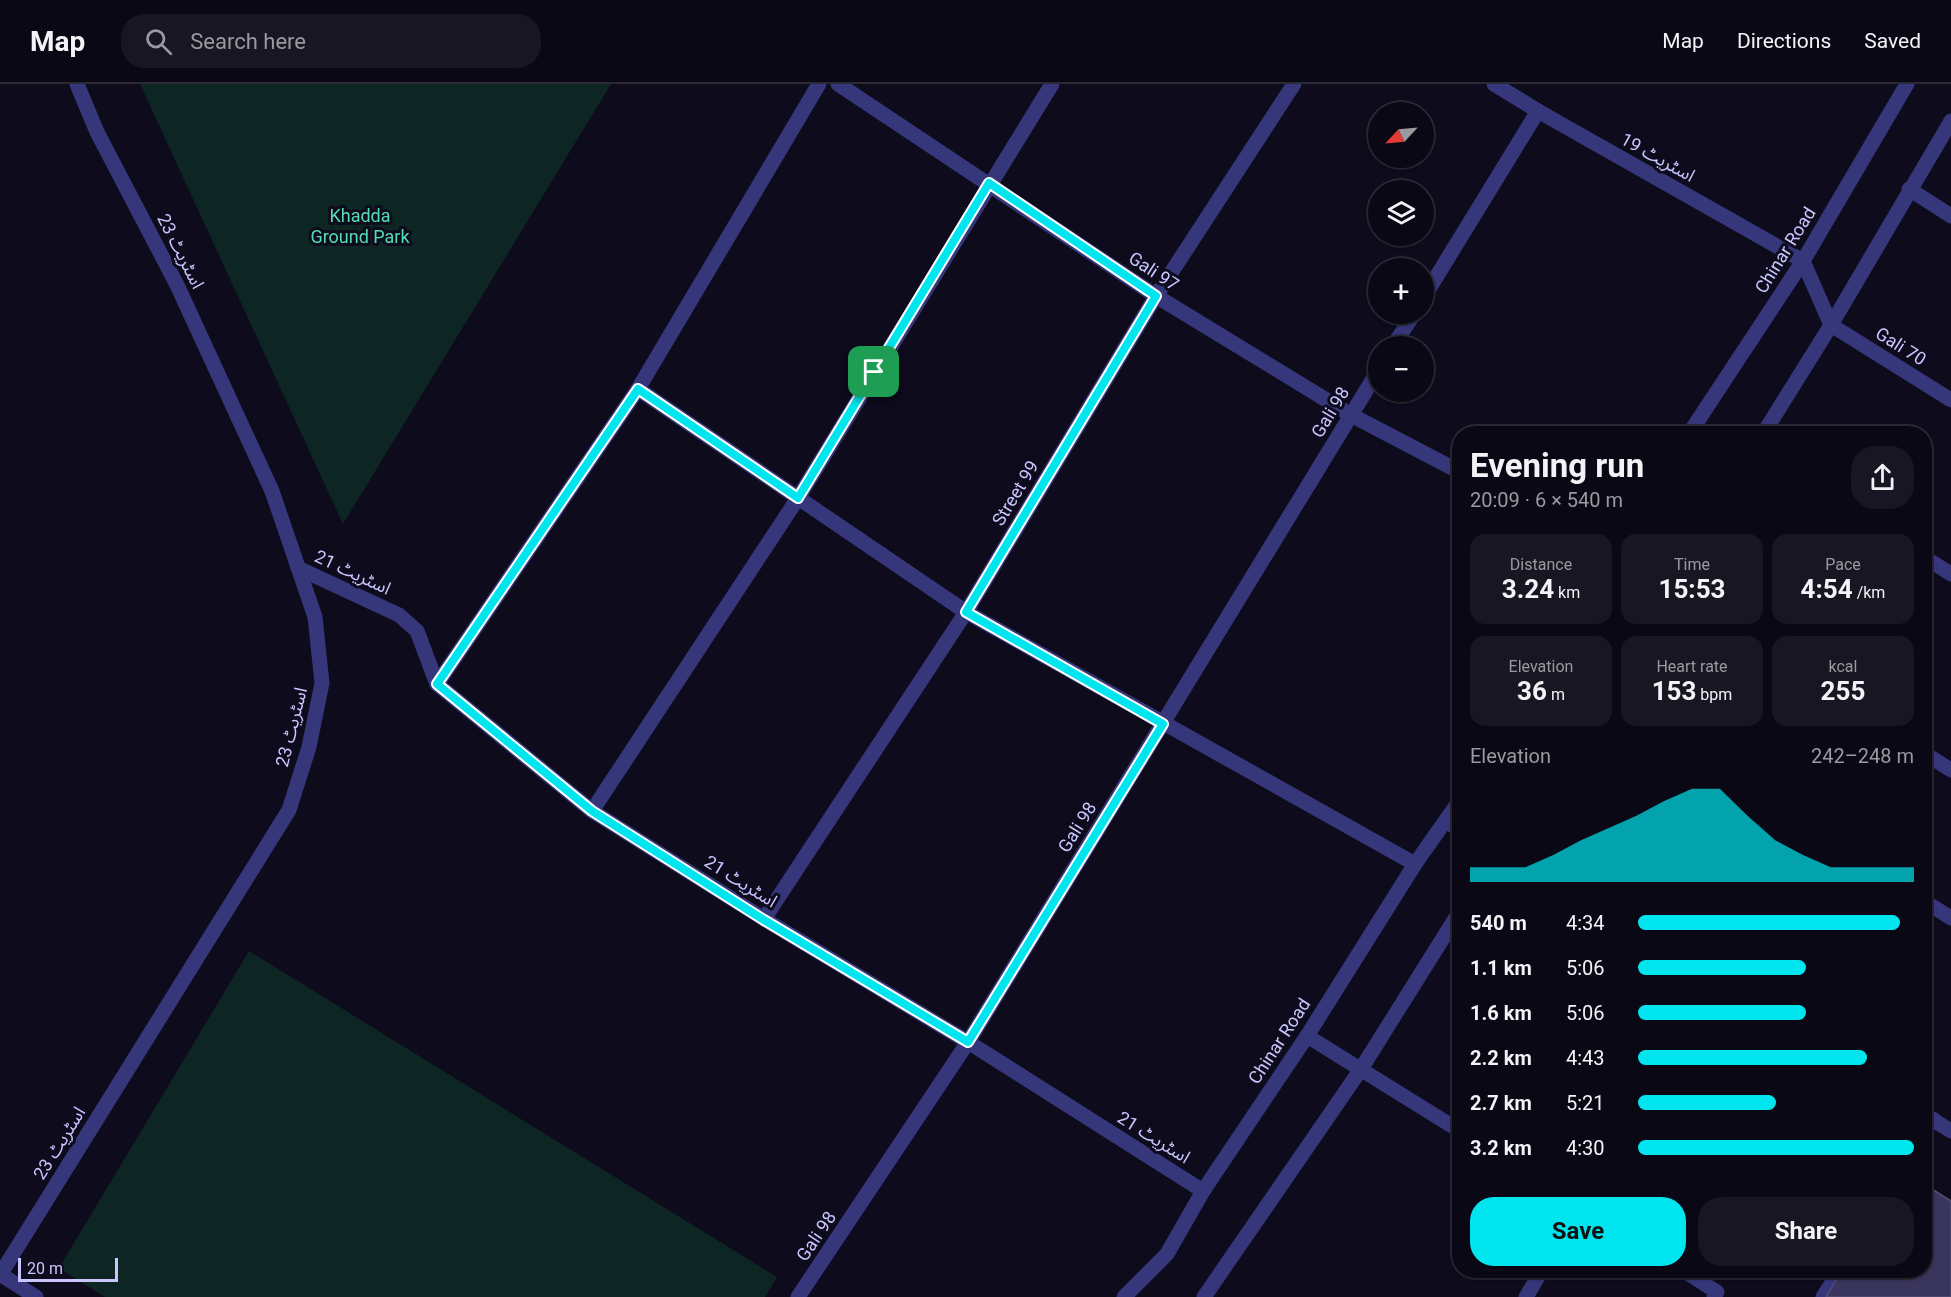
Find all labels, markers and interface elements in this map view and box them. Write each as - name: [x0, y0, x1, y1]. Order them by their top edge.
- search box: [121, 14, 541, 68]
- text: Map: [30, 25, 85, 58]
- icon: search: [142, 25, 175, 58]
- text: Search here: [190, 29, 306, 54]
- text: Map: [1662, 29, 1704, 53]
- text: Directions: [1737, 29, 1831, 53]
- text: Saved: [1864, 29, 1921, 53]
- north arrow: [1368, 102, 1434, 168]
- map controls: [1368, 102, 1434, 402]
- street label: اسٹریٹ 19: [1617, 128, 1699, 187]
- button: layers: [1368, 180, 1434, 246]
- street label: Chinar Road: [1750, 203, 1820, 297]
- park label: Khadda Ground Park: [310, 205, 410, 247]
- street label: اسٹریٹ 23: [152, 210, 209, 293]
- street label: Gali 97: [1125, 247, 1183, 295]
- button: +: [1368, 258, 1434, 324]
- street label: Gali 70: [1872, 322, 1930, 370]
- button: −: [1368, 336, 1434, 402]
- pin: [848, 346, 899, 397]
- icon: arrive: [857, 355, 890, 388]
- street label: Gali 98: [1307, 383, 1353, 441]
- text: Evening run: [1470, 446, 1644, 485]
- button: share: [1851, 446, 1914, 509]
- street label: Street 99: [987, 457, 1043, 529]
- text: 20:09 · 6 × 540 m: [1470, 488, 1623, 512]
- street label: اسٹریٹ 21: [311, 545, 394, 600]
- text: Distance: [1510, 555, 1572, 574]
- text: Time: [1674, 555, 1710, 574]
- text: Pace: [1825, 555, 1861, 574]
- text: 3.24: [1502, 574, 1554, 604]
- text: 15:53: [1659, 574, 1726, 604]
- text: 4:54: [1801, 574, 1853, 604]
- text: km: [1554, 583, 1580, 602]
- text: /km: [1853, 583, 1885, 602]
- text: Elevation: [1509, 657, 1573, 676]
- text: Heart rate: [1656, 657, 1728, 676]
- text: kcal: [1829, 657, 1857, 676]
- text: 36: [1517, 676, 1547, 706]
- text: 153: [1652, 676, 1696, 706]
- text: 255: [1821, 676, 1865, 706]
- street label: اسٹریٹ 23: [271, 685, 312, 769]
- text: m: [1547, 685, 1565, 704]
- text: bpm: [1696, 685, 1732, 704]
- text: Elevation: [1470, 744, 1551, 768]
- text: 242–248 m: [1811, 744, 1914, 768]
- street label: Gali 98: [1053, 798, 1101, 856]
- street label: اسٹریٹ 21: [700, 851, 781, 912]
- text: 540 m: [1470, 911, 1527, 935]
- text: 4:34: [1566, 911, 1605, 935]
- text: 1.1 km: [1470, 956, 1532, 980]
- text: 5:06: [1566, 956, 1605, 980]
- street label: Chinar Road: [1244, 994, 1314, 1088]
- text: 1.6 km: [1470, 1001, 1532, 1025]
- text: 5:06: [1566, 1001, 1605, 1025]
- text: 2.2 km: [1470, 1046, 1532, 1070]
- text: 4:43: [1566, 1046, 1605, 1070]
- text: 2.7 km: [1470, 1091, 1532, 1115]
- text: 5:21: [1566, 1091, 1605, 1115]
- street label: اسٹریٹ 23: [29, 1103, 90, 1184]
- street label: اسٹریٹ 21: [1113, 1107, 1194, 1168]
- text: 3.2 km: [1470, 1136, 1532, 1160]
- text: 4:30: [1566, 1136, 1605, 1160]
- button: Save: [1470, 1197, 1686, 1266]
- button: Share: [1698, 1197, 1914, 1266]
- street label: Gali 98: [792, 1207, 840, 1265]
- scale bar: [18, 1255, 118, 1282]
- text: 20 m: [27, 1259, 63, 1278]

